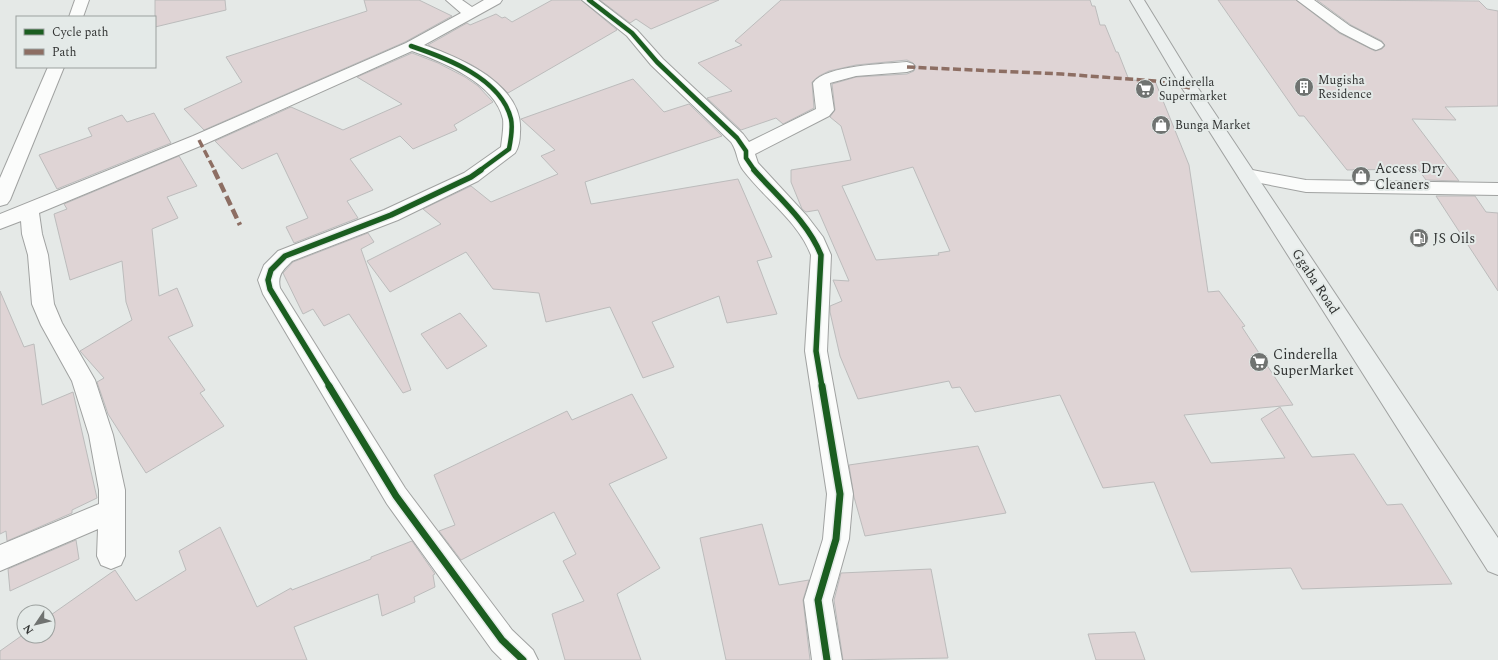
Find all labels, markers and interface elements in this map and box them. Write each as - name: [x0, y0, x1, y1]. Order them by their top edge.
- legend: [16, 16, 156, 68]
- text: Cycle path: [52, 23, 109, 42]
- text: Path: [52, 43, 77, 62]
- place label: Mugisha Residence: [1318, 71, 1372, 104]
- place label: Cinderella Supermarket: [1159, 73, 1227, 106]
- building icon: Mugisha Residence: [1293, 76, 1315, 98]
- supermarket icon: Cinderella Supermarket: [1134, 78, 1156, 100]
- shop icon: Bunga Market: [1150, 114, 1172, 136]
- place label: Bunga Market: [1175, 116, 1251, 135]
- place label: Access Dry Cleaners: [1375, 158, 1445, 195]
- shop icon: Access Dry Cleaners: [1350, 165, 1372, 187]
- fuel station icon: JS Oils: [1408, 227, 1430, 249]
- place label: JS Oils: [1433, 228, 1475, 249]
- street label: Ggaba Road: [1286, 244, 1345, 318]
- place label: Cinderella SuperMarket: [1273, 344, 1354, 381]
- supermarket icon: Cinderella SuperMarket: [1248, 351, 1270, 373]
- north arrow: [16, 604, 56, 644]
- text: N: [19, 621, 38, 638]

